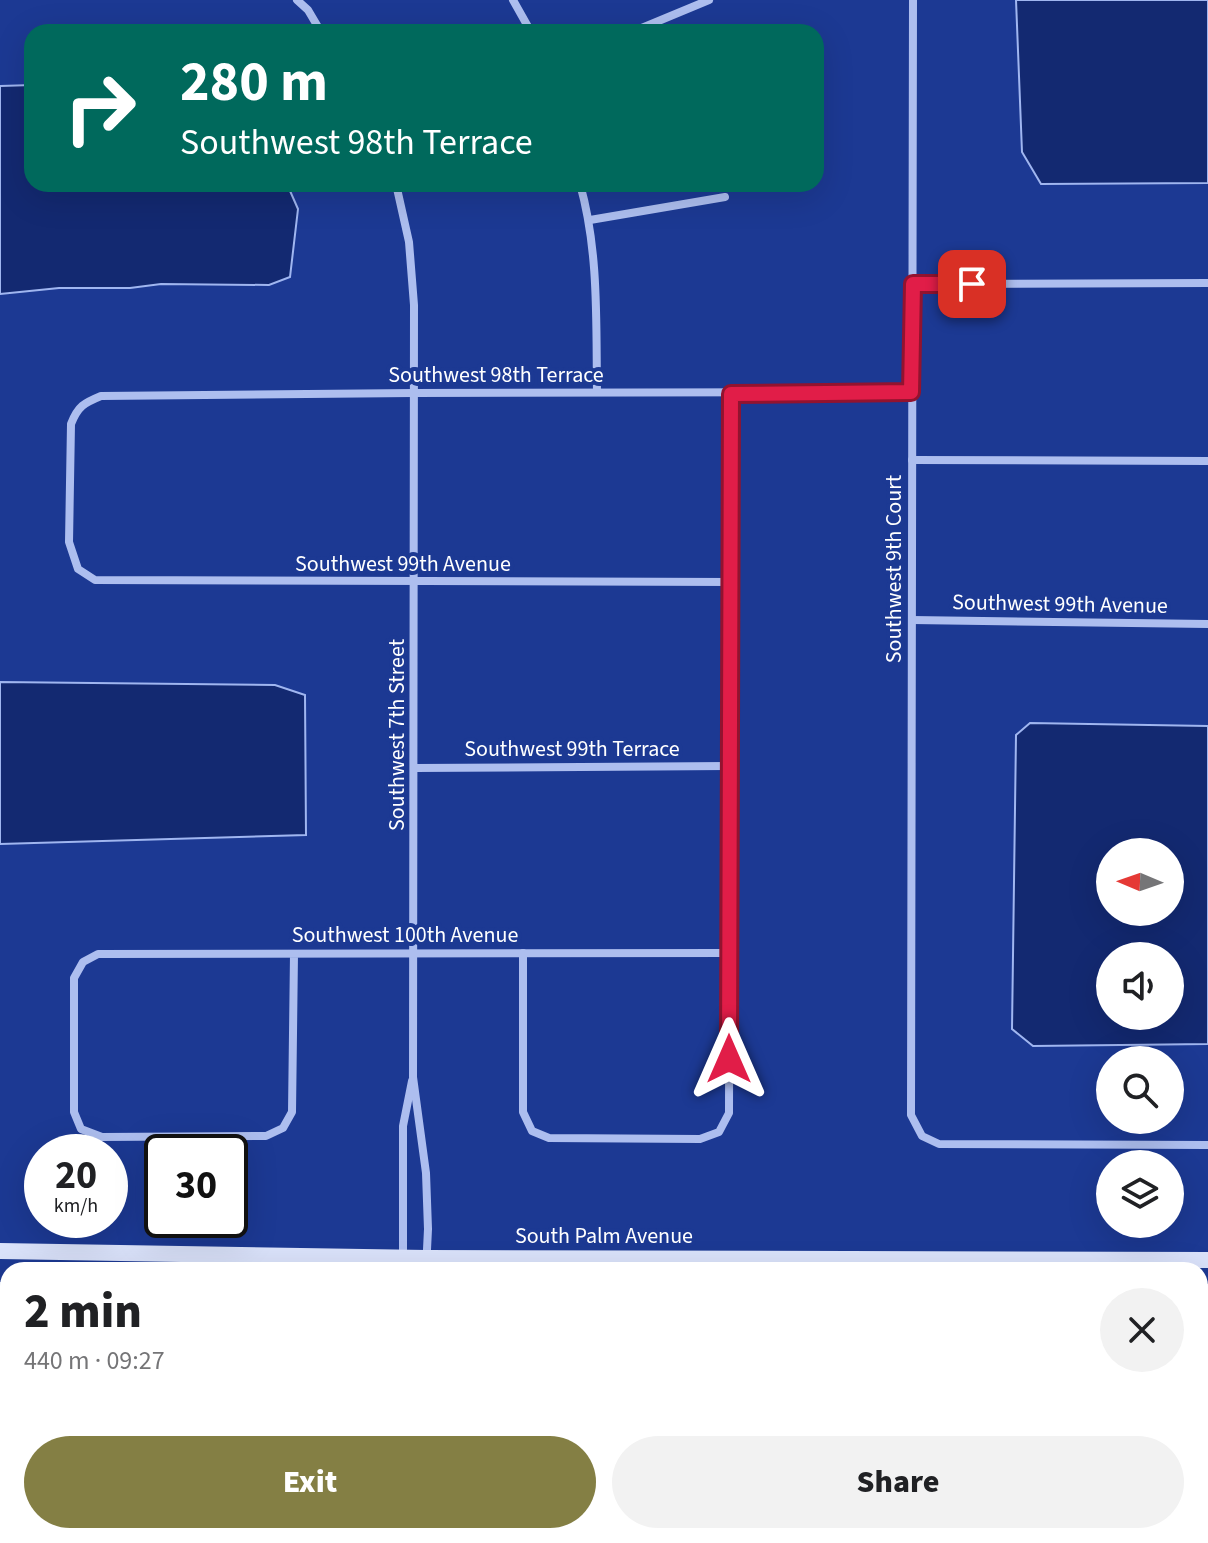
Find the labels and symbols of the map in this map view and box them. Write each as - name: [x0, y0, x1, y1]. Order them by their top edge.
- pin: [938, 250, 1006, 318]
- street label: Southwest 98th Terrace: [388, 359, 604, 391]
- street label: Southwest 9th Court: [878, 474, 910, 663]
- street label: Southwest 99th Avenue: [295, 548, 511, 580]
- street label: Southwest 99th Avenue: [952, 586, 1168, 622]
- street label: Southwest 7th Street: [381, 638, 413, 831]
- street label: Southwest 99th Terrace: [464, 733, 680, 765]
- north arrow: [1096, 838, 1184, 926]
- street label: Southwest 100th Avenue: [292, 919, 518, 951]
- position arrow: [687, 1017, 771, 1101]
- speed limit sign: 30: [144, 1134, 248, 1238]
- street label: South Palm Avenue: [515, 1220, 693, 1252]

